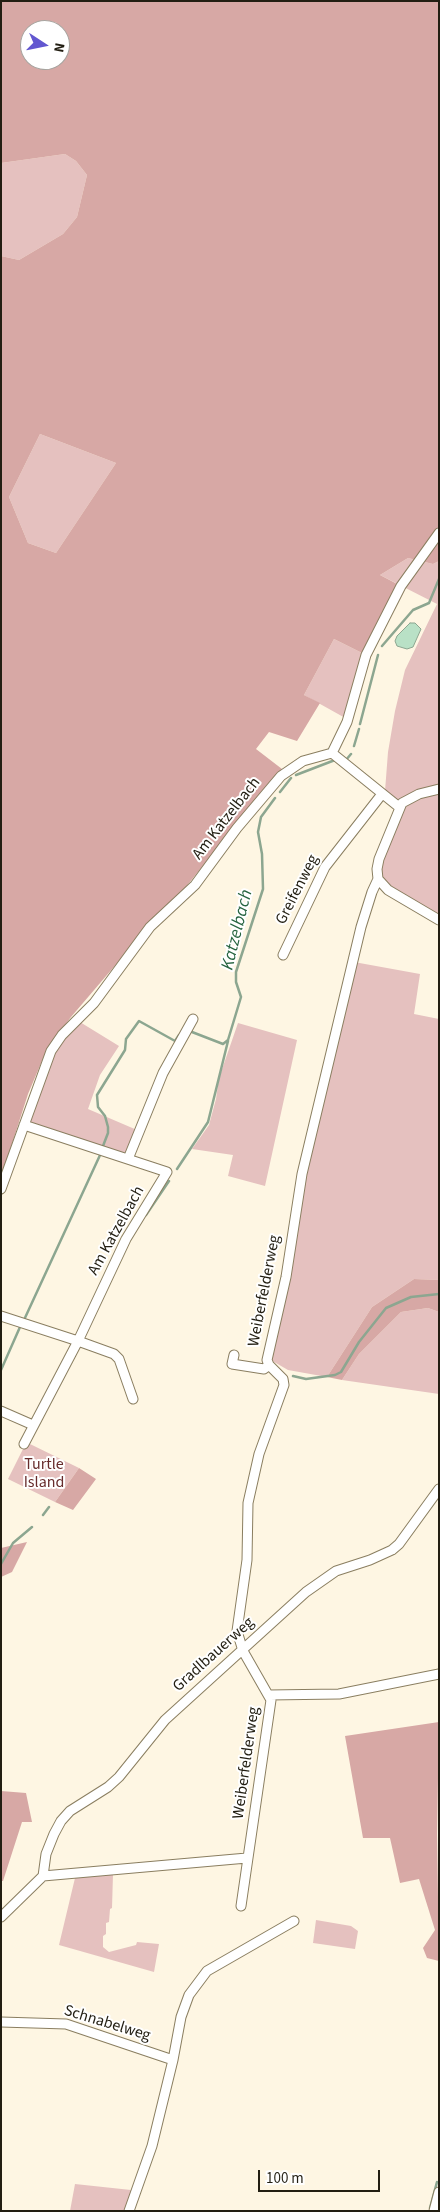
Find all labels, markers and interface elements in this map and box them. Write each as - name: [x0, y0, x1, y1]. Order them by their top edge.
- north arrow: [20, 20, 70, 70]
- text: N: [48, 41, 69, 54]
- street label: Am Katzelbach: [189, 774, 265, 864]
- street label: Greifenweg: [272, 852, 324, 928]
- water label: Katzelbach: [218, 888, 258, 972]
- street label: Am Katzelbach: [85, 1183, 149, 1279]
- street label: Weiberfelderweg: [245, 1234, 285, 1348]
- park label: Turtle Island: [24, 1455, 64, 1493]
- street label: Gradlbauerweg: [169, 1614, 259, 1696]
- street label: Weiberfelderweg: [230, 1706, 264, 1820]
- street label: Schnabelweg: [61, 2002, 153, 2046]
- scale bar: [260, 2160, 382, 2192]
- text: 100 m: [266, 2168, 304, 2189]

